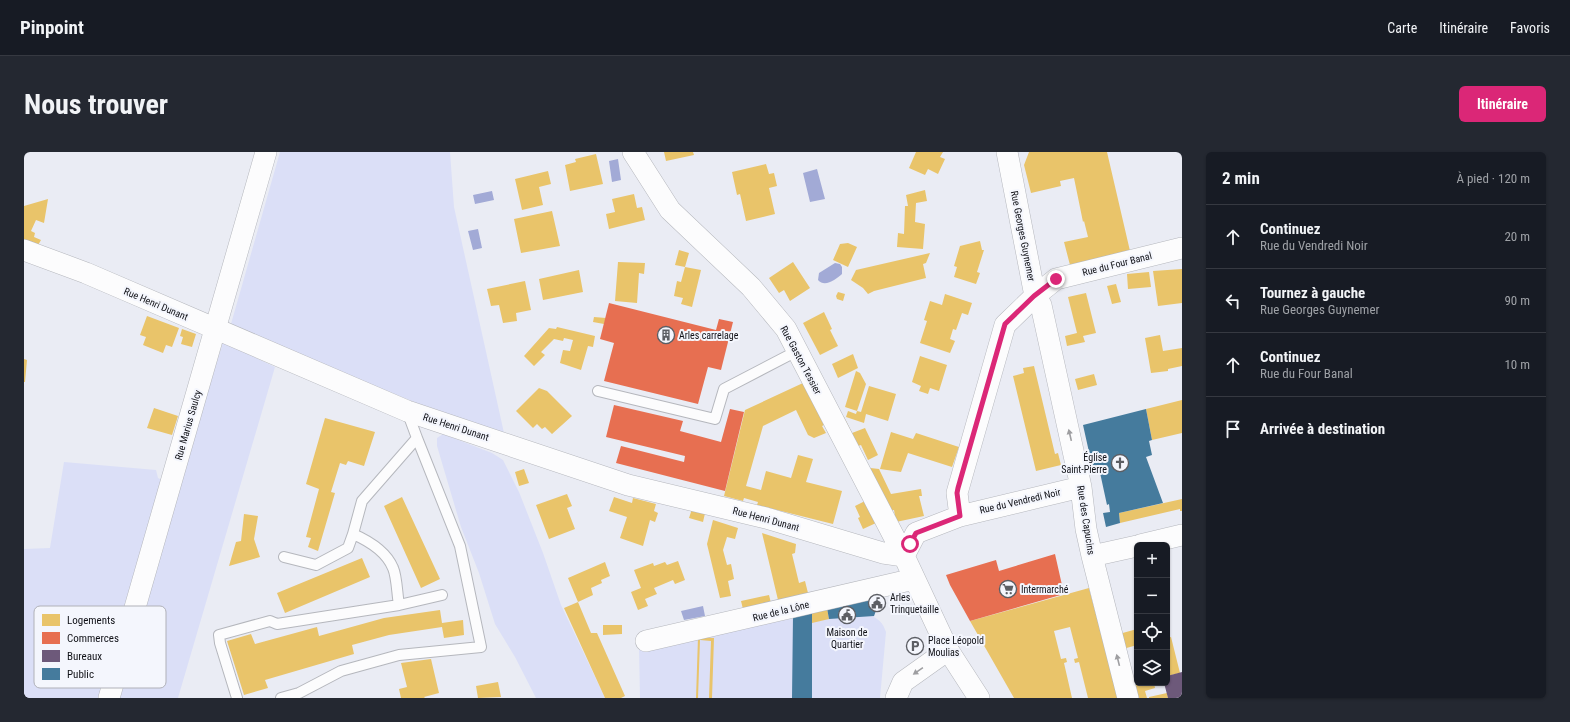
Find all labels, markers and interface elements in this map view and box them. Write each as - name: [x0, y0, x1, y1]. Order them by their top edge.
- text: Pinpoint: [20, 16, 84, 39]
- text: Carte: [1387, 20, 1417, 36]
- text: Itinéraire: [1439, 20, 1488, 36]
- text: Favoris: [1510, 20, 1550, 36]
- button: Itinéraire: [1459, 86, 1546, 122]
- text: Nous trouver: [24, 88, 168, 121]
- text: 2 min: [1222, 168, 1260, 188]
- text: À pied · 120 m: [1456, 171, 1530, 186]
- street label: Rue Georges Guynemer: [1009, 190, 1037, 282]
- text: Continuez: [1260, 220, 1321, 238]
- icon: ahead: [1222, 226, 1244, 248]
- text: 20 m: [1504, 229, 1530, 244]
- text: Rue du Vendredi Noir: [1260, 238, 1368, 253]
- street label: Rue du Four Banal: [1081, 250, 1153, 278]
- route end: [1047, 270, 1065, 288]
- text: Tournez à gauche: [1260, 284, 1365, 302]
- street label: Rue Henri Dunant: [122, 286, 190, 322]
- icon: left: [1222, 290, 1244, 312]
- text: 90 m: [1504, 293, 1530, 308]
- text: Rue Georges Guynemer: [1260, 302, 1379, 317]
- street label: Rue Gaston Tessier: [778, 324, 824, 396]
- building icon: Arles carrelage: [656, 325, 676, 345]
- place label: Arles carrelage: [679, 330, 739, 341]
- text: Continuez: [1260, 348, 1321, 366]
- icon: ahead: [1222, 354, 1244, 376]
- text: 10 m: [1504, 357, 1530, 372]
- text: Rue du Four Banal: [1260, 366, 1353, 381]
- street label: Rue Marius Saulcy: [173, 389, 203, 461]
- street label: Rue Henri Dunant: [422, 411, 490, 443]
- icon: arrive: [1222, 418, 1244, 440]
- text: Arrivée à destination: [1260, 420, 1385, 438]
- one-way arrow: [1066, 429, 1072, 441]
- place label: Église Saint-Pierre: [1061, 451, 1107, 475]
- church icon: Église Saint-Pierre: [1110, 453, 1130, 473]
- street label: Rue des Capucins: [1075, 484, 1097, 556]
- street label: Rue du Vendredi Noir: [978, 486, 1062, 516]
- street label: Rue Henri Dunant: [732, 505, 801, 533]
- route start: [901, 535, 919, 553]
- map controls: [1134, 542, 1170, 686]
- button: +: [1134, 542, 1170, 578]
- button: −: [1134, 578, 1170, 614]
- supermarket icon: Intermarché: [998, 579, 1018, 599]
- place label: Intermarché: [1021, 584, 1069, 595]
- place label: Arles Trinquetaille: [890, 592, 939, 615]
- public building icon: Arles Trinquetaille: [867, 593, 887, 613]
- street label: Rue de la Lône: [752, 599, 811, 623]
- public building icon: Maison de Quartier: [837, 605, 857, 625]
- legend: [34, 606, 166, 688]
- text: Logements: [67, 614, 115, 627]
- button: locate: [1134, 614, 1170, 650]
- place label: Maison de Quartier: [826, 627, 868, 650]
- text: Commerces: [67, 632, 119, 645]
- place label: Place Léopold Moulias: [928, 635, 984, 658]
- parking icon: Place Léopold Moulias: [905, 636, 925, 656]
- text: Bureaux: [67, 650, 102, 663]
- button: layers: [1134, 650, 1170, 686]
- one-way arrow: [1115, 654, 1121, 666]
- one-way arrow: [913, 667, 924, 675]
- text: Public: [67, 668, 94, 681]

